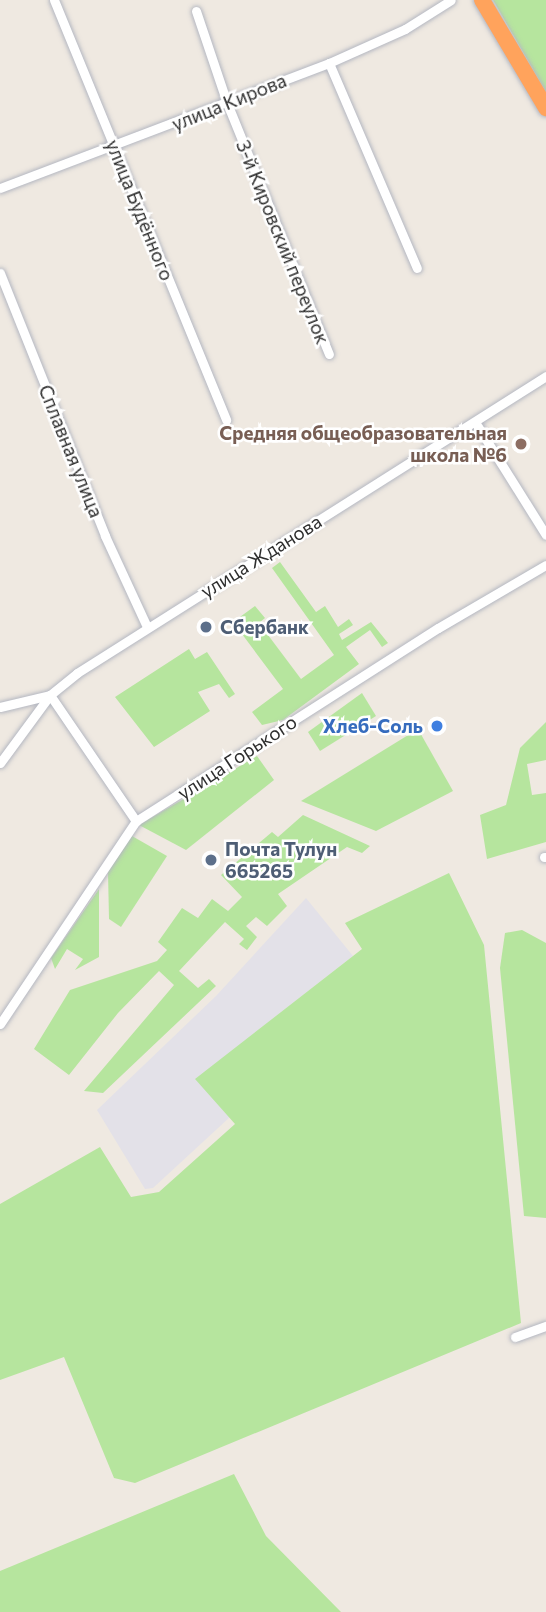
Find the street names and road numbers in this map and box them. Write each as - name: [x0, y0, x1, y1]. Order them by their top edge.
- street label: улица Кирова: [168, 69, 290, 135]
- street label: улица Будённого: [101, 136, 179, 284]
- street label: 3-й Кировский переулок: [232, 137, 334, 347]
- street label: Сплавная улица: [34, 381, 108, 521]
- street label: улица Жданова: [196, 510, 326, 602]
- street label: улица Горького: [173, 710, 301, 804]

